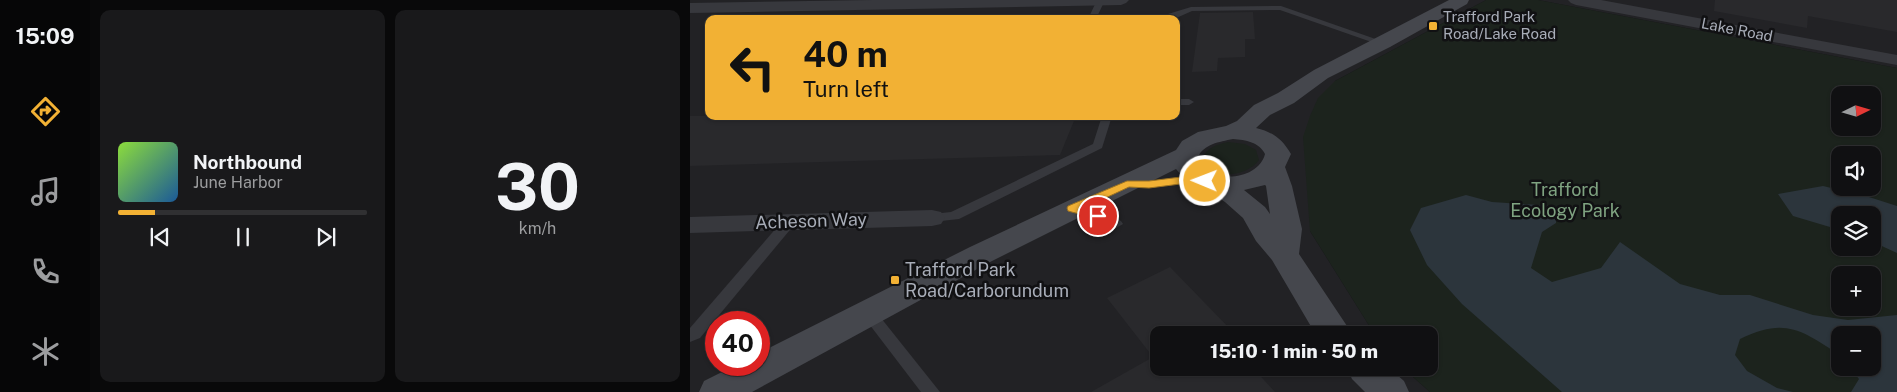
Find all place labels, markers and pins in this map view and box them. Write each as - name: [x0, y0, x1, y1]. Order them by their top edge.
- place label: Trafford Park Road/Lake Road: [1443, 8, 1556, 42]
- marker: Trafford Park Road/Lake Road: [1427, 20, 1439, 32]
- pin: [1077, 195, 1119, 237]
- place label: Trafford Park Road/Carborundum: [905, 259, 1069, 301]
- marker: Trafford Park Road/Carborundum: [889, 274, 901, 286]

